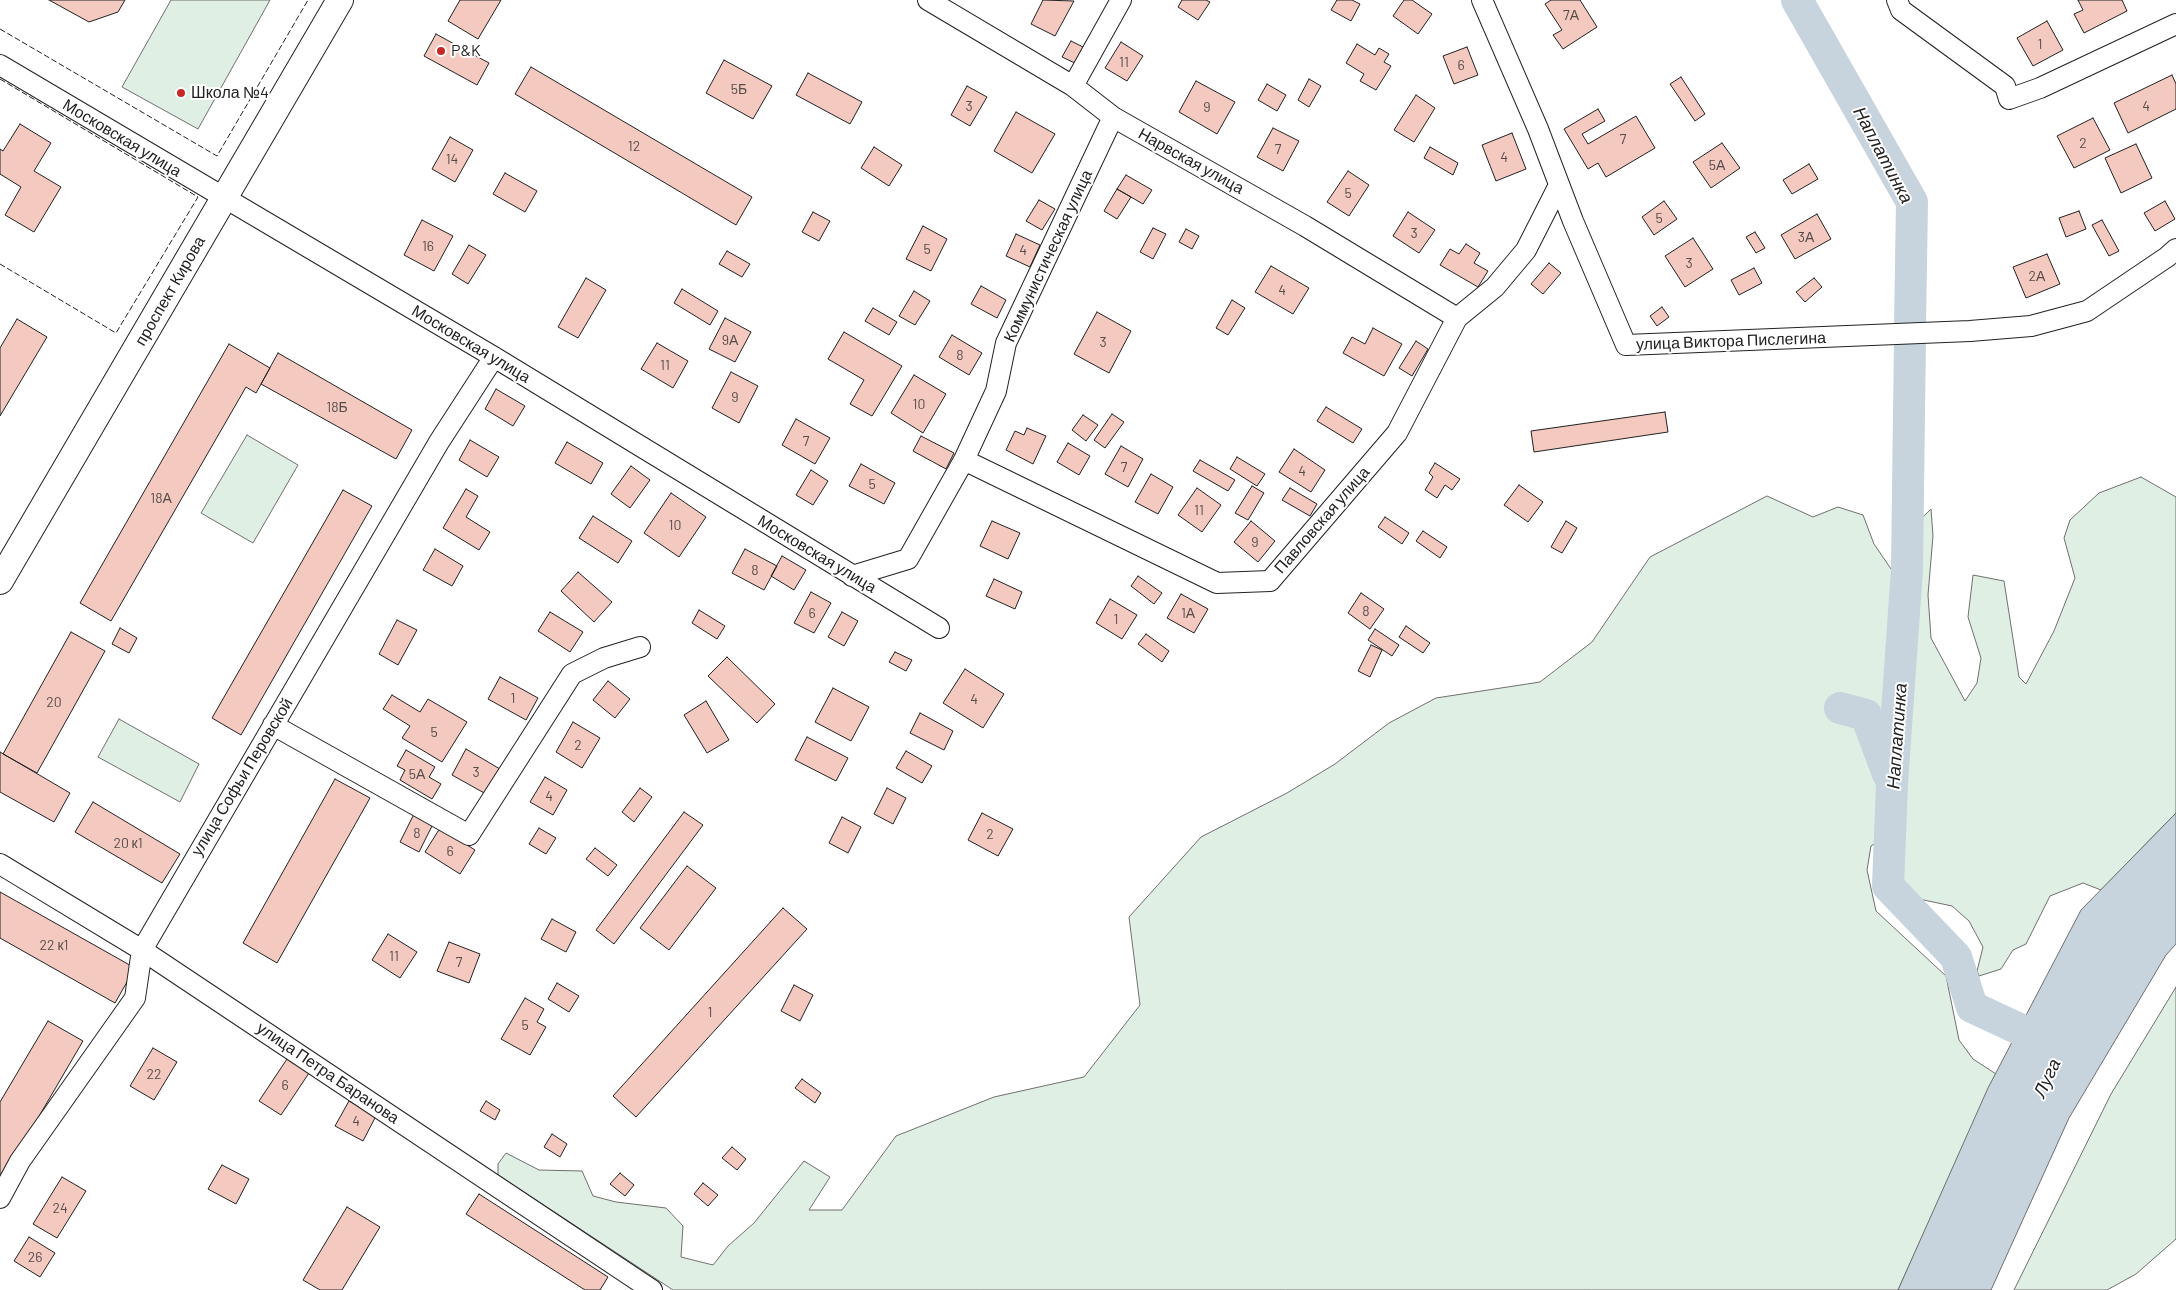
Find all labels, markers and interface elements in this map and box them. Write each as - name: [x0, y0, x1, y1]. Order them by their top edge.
- house number: 7А: [1563, 7, 1579, 23]
- house number: 1: [2038, 36, 2042, 52]
- place label: P&K: [451, 41, 481, 61]
- marker: P&K: [435, 45, 447, 57]
- house number: 11: [1119, 54, 1129, 70]
- house number: 6: [1457, 57, 1465, 73]
- house number: 5Б: [731, 81, 747, 97]
- place label: Школа №4: [191, 83, 269, 103]
- marker: Школа №4: [175, 87, 187, 99]
- street label: Московская улица: [59, 95, 185, 181]
- house number: 3: [965, 98, 973, 114]
- house number: 4: [2142, 98, 2150, 114]
- house number: 9: [1203, 99, 1211, 115]
- water label: Наплатинка: [1849, 103, 1917, 207]
- street label: Нарвская улица: [1135, 124, 1247, 198]
- house number: 7: [1620, 131, 1626, 147]
- house number: 2: [2079, 135, 2087, 151]
- house number: 12: [628, 138, 640, 154]
- house number: 7: [1275, 141, 1281, 157]
- house number: 4: [1500, 149, 1508, 165]
- house number: 14: [446, 151, 458, 167]
- house number: 5А: [1709, 157, 1725, 173]
- street label: Коммунистическая улица: [1000, 167, 1096, 345]
- house number: 5: [1344, 185, 1352, 201]
- house number: 5: [1655, 210, 1663, 226]
- house number: 3: [1410, 225, 1418, 241]
- house number: 3А: [1798, 229, 1814, 245]
- street label: проспект Кирова: [131, 233, 209, 349]
- house number: 16: [422, 238, 434, 254]
- house number: 5: [923, 241, 931, 257]
- house number: 4: [1019, 242, 1027, 258]
- house number: 3: [1685, 255, 1693, 271]
- house number: 2А: [2029, 268, 2045, 284]
- house number: 4: [1278, 282, 1286, 298]
- street label: Московская улица: [408, 301, 534, 387]
- street label: улица Виктора Пислегина: [1636, 328, 1826, 354]
- house number: 9А: [722, 332, 738, 348]
- house number: 3: [1099, 334, 1107, 350]
- house number: 8: [956, 347, 964, 363]
- house number: 11: [660, 357, 670, 373]
- house number: 9: [731, 389, 739, 405]
- house number: 10: [913, 396, 925, 412]
- house number: 18Б: [326, 399, 348, 415]
- house number: 7: [803, 433, 809, 449]
- house number: 7: [1121, 459, 1127, 475]
- street label: Павловская улица: [1270, 463, 1374, 577]
- house number: 4: [1298, 463, 1306, 479]
- house number: 5: [868, 476, 876, 492]
- house number: 18А: [150, 490, 172, 506]
- house number: 11: [1194, 502, 1204, 518]
- street label: Московская улица: [754, 511, 880, 597]
- house number: 10: [669, 517, 681, 533]
- house number: 9: [1251, 534, 1259, 550]
- house number: 8: [751, 562, 759, 578]
- house number: 8: [1362, 603, 1370, 619]
- house number: 6: [808, 605, 816, 621]
- house number: 1А: [1181, 605, 1195, 621]
- house number: 1: [1114, 611, 1118, 627]
- water label: Наплатинка: [1883, 682, 1911, 790]
- house number: 1: [511, 690, 515, 706]
- house number: 4: [970, 691, 978, 707]
- house number: 20: [46, 694, 62, 710]
- street label: улица Софьи Перовской: [187, 695, 297, 859]
- house number: 5: [430, 724, 438, 740]
- house number: 2: [574, 737, 582, 753]
- house number: 3: [472, 764, 480, 780]
- house number: 5А: [409, 766, 425, 782]
- house number: 4: [545, 788, 553, 804]
- house number: 8: [413, 825, 421, 841]
- house number: 2: [986, 826, 994, 842]
- house number: 20 к1: [113, 835, 143, 851]
- house number: 6: [446, 843, 454, 859]
- house number: 22 к1: [40, 937, 68, 953]
- house number: 11: [389, 948, 399, 964]
- house number: 7: [456, 954, 462, 970]
- house number: 1: [708, 1004, 712, 1020]
- house number: 5: [521, 1017, 529, 1033]
- street label: улица Петра Баранова: [253, 1018, 403, 1128]
- water label: Луга: [2029, 1055, 2065, 1101]
- house number: 22: [146, 1066, 162, 1082]
- house number: 6: [281, 1077, 289, 1093]
- house number: 4: [352, 1113, 360, 1129]
- house number: 24: [52, 1200, 68, 1216]
- house number: 26: [28, 1249, 42, 1265]

